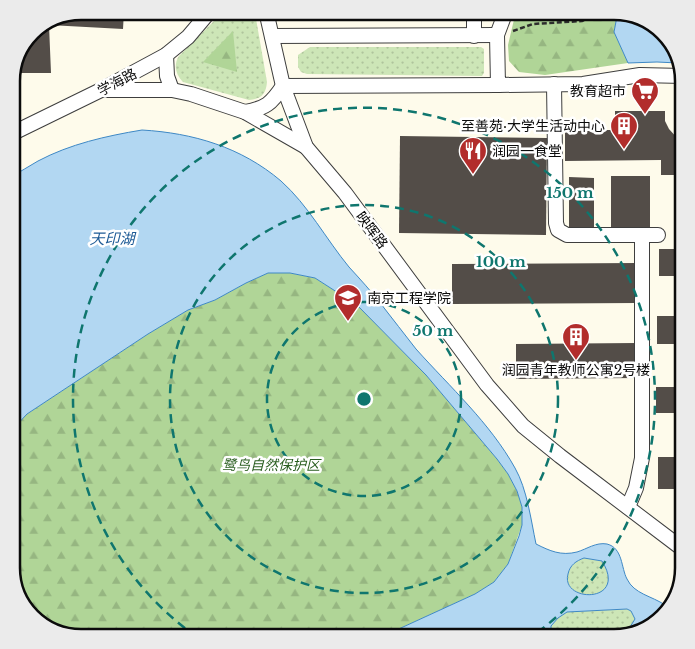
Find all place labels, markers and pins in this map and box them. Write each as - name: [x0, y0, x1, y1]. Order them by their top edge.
- supermarket icon: 教育超市: [630, 76, 660, 115]
- place label: 教育超市: [570, 82, 626, 100]
- building icon: 至善苑·大学生活动中心: [609, 111, 639, 150]
- place label: 至善苑·大学生活动中心: [461, 117, 605, 135]
- restaurant icon: 润园一食堂: [458, 136, 488, 175]
- place label: 润园一食堂: [492, 142, 562, 160]
- school or university icon: 南京工程学院: [333, 283, 363, 322]
- place label: 南京工程学院: [367, 289, 451, 307]
- building icon: 润园青年教师公寓2号楼: [561, 322, 591, 361]
- place label: 润园青年教师公寓2号楼: [502, 361, 650, 379]
- centre of rings: [355, 390, 373, 408]

